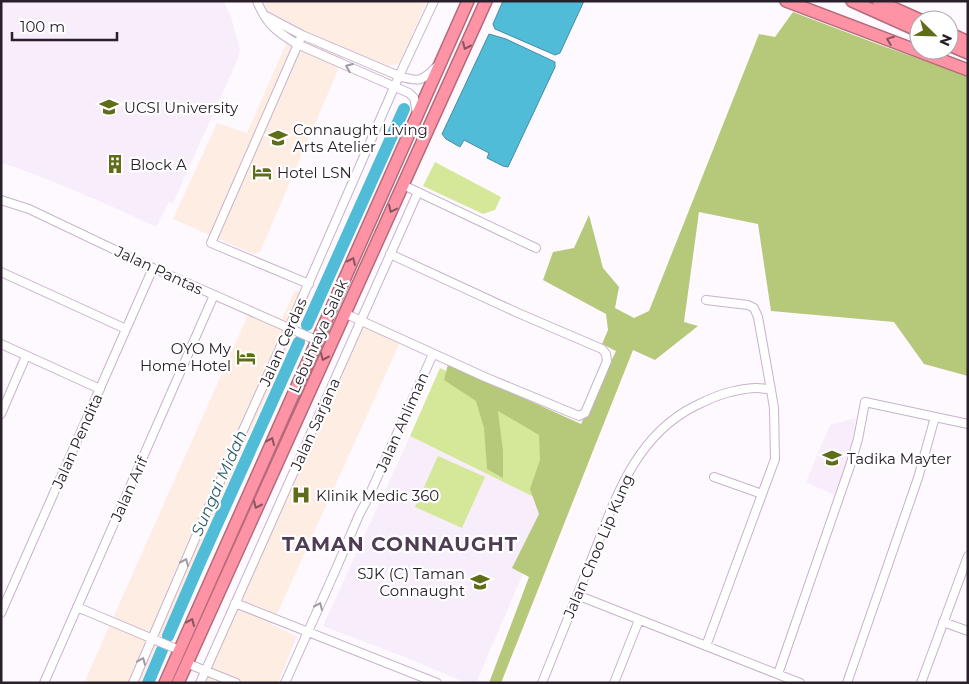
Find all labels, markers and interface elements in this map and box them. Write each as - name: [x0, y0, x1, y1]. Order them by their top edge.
- scale bar: [12, 10, 118, 42]
- north arrow: [909, 10, 959, 60]
- text: 100 m: [20, 17, 65, 36]
- text: N: [935, 31, 956, 49]
- one-way arrow: [886, 35, 894, 45]
- one-way arrow: [462, 41, 473, 50]
- one-way arrow: [345, 63, 354, 74]
- school or university icon: UCSI University: [98, 96, 120, 118]
- place label: UCSI University: [124, 98, 239, 117]
- place label: Connaught Living Arts Atelier: [293, 120, 428, 156]
- school or university icon: Connaught Living Arts Atelier: [267, 127, 289, 149]
- building icon: Block A: [104, 153, 126, 175]
- place label: Block A: [130, 155, 187, 174]
- hotel icon: Hotel LSN: [251, 161, 273, 183]
- place label: Hotel LSN: [277, 163, 352, 182]
- one-way arrow: [388, 204, 398, 213]
- street label: Jalan Pantas: [111, 241, 206, 299]
- one-way arrow: [345, 257, 356, 266]
- street label: Lebuhraya Salak: [284, 276, 352, 396]
- street label: Jalan Cerdas: [255, 295, 311, 390]
- place label: OYO My Home Hotel: [140, 339, 232, 375]
- hotel icon: OYO My Home Hotel: [235, 346, 257, 368]
- one-way arrow: [320, 352, 331, 361]
- street label: Jalan Ahliman: [371, 369, 432, 476]
- street label: Jalan Sarjana: [286, 375, 344, 474]
- street label: Jalan Pendita: [47, 391, 106, 492]
- water label: Sungai Midah: [187, 427, 251, 539]
- one-way arrow: [265, 437, 276, 446]
- school or university icon: Tadika Mayter: [821, 447, 843, 469]
- place label: Tadika Mayter: [847, 449, 952, 468]
- street label: Jalan Arif: [106, 453, 152, 525]
- street label: Jalan Choo Lip Kung: [559, 471, 637, 622]
- hospital icon: Klinik Medic 360: [290, 484, 312, 506]
- place label: Klinik Medic 360: [316, 486, 439, 505]
- one-way arrow: [254, 500, 264, 509]
- district label: TAMAN CONNAUGHT: [282, 532, 518, 556]
- one-way arrow: [178, 558, 189, 567]
- place label: SJK (C) Taman Connaught: [357, 564, 465, 600]
- school or university icon: SJK (C) Taman Connaught: [469, 571, 491, 593]
- one-way arrow: [313, 602, 324, 611]
- one-way arrow: [185, 618, 195, 627]
- one-way arrow: [136, 657, 147, 666]

